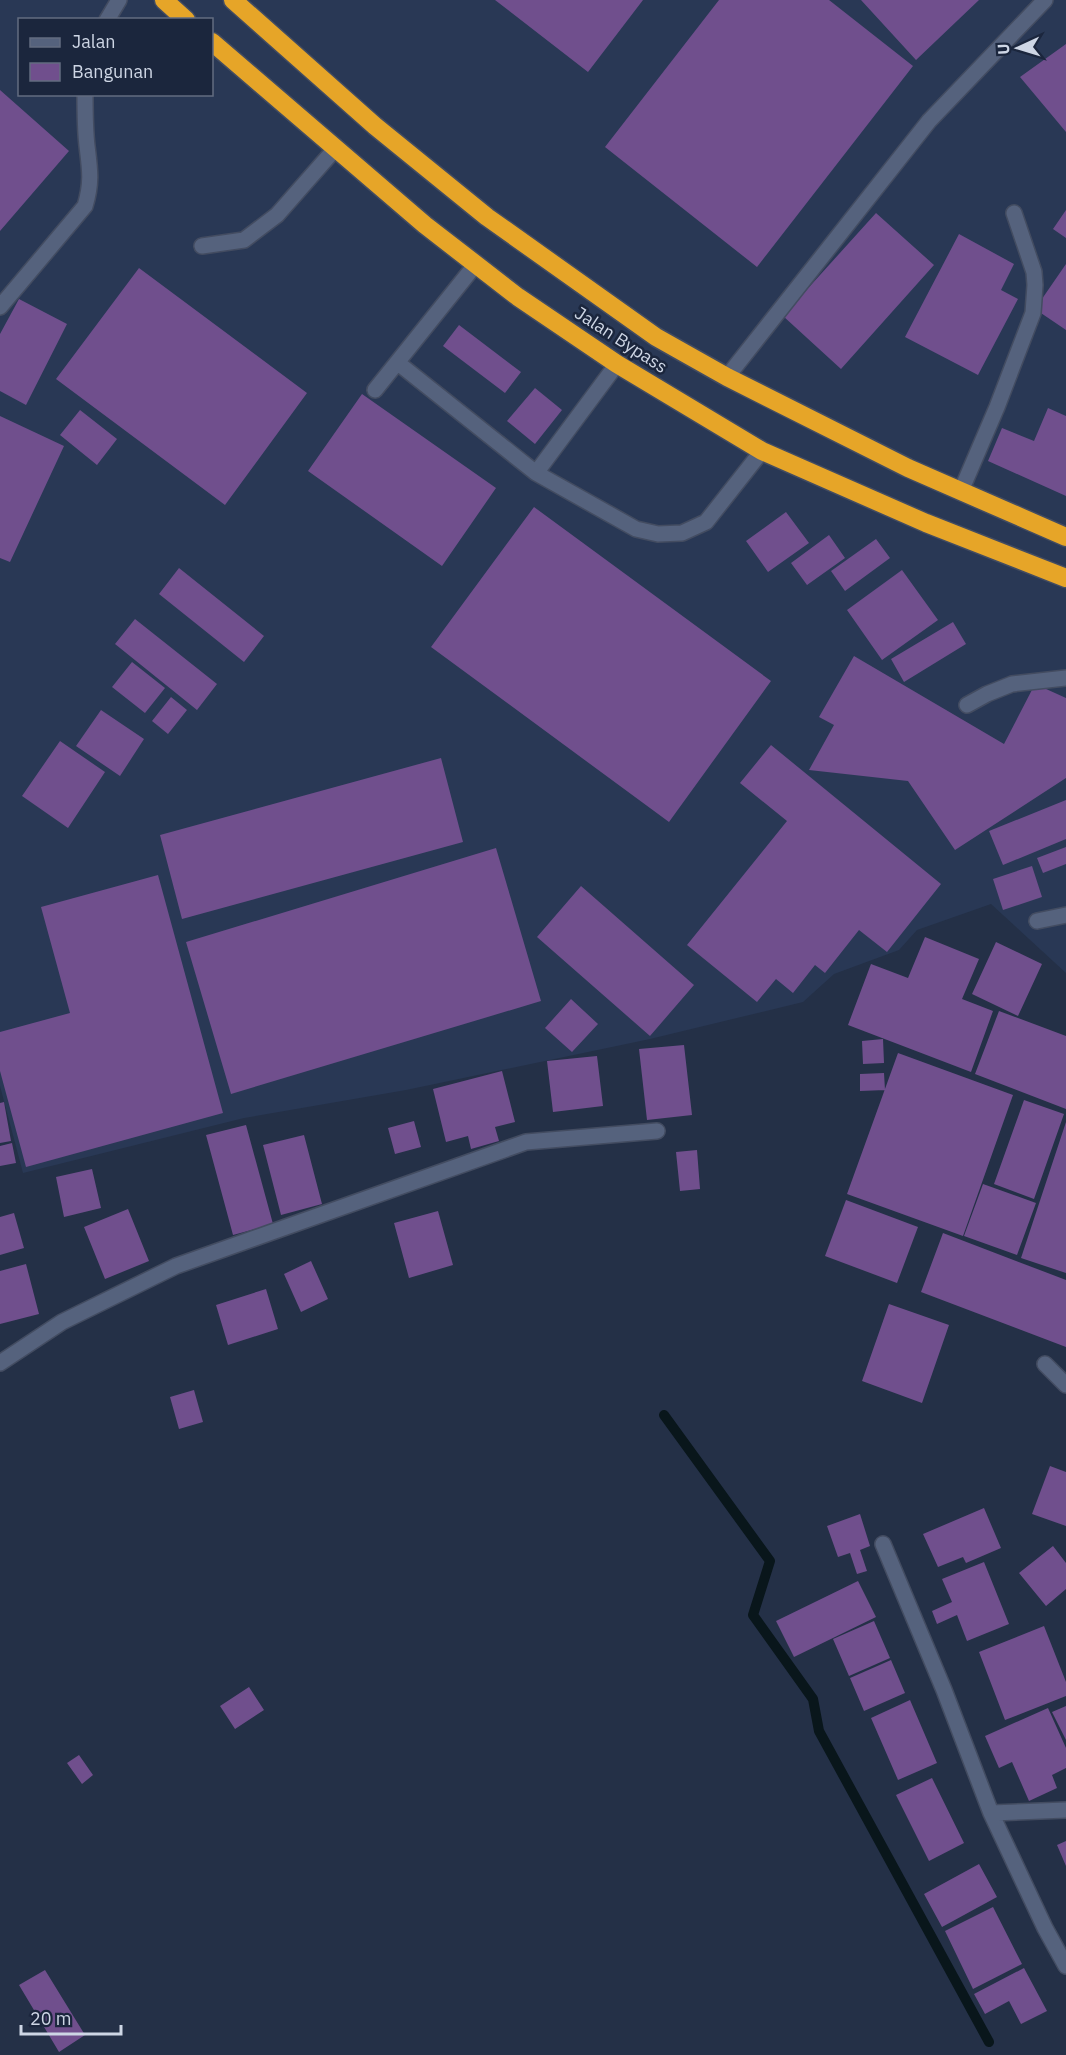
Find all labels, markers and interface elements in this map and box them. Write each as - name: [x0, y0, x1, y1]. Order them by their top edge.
- legend: [18, 18, 213, 96]
- north arrow: [988, 18, 1048, 78]
- text: Jalan: [72, 30, 116, 53]
- text: U: [993, 43, 1013, 55]
- text: Bangunan: [72, 60, 153, 83]
- street label: Jalan Bypass: [571, 301, 672, 378]
- scale bar: [21, 1998, 122, 2036]
- text: 20 m: [30, 2007, 72, 2030]

